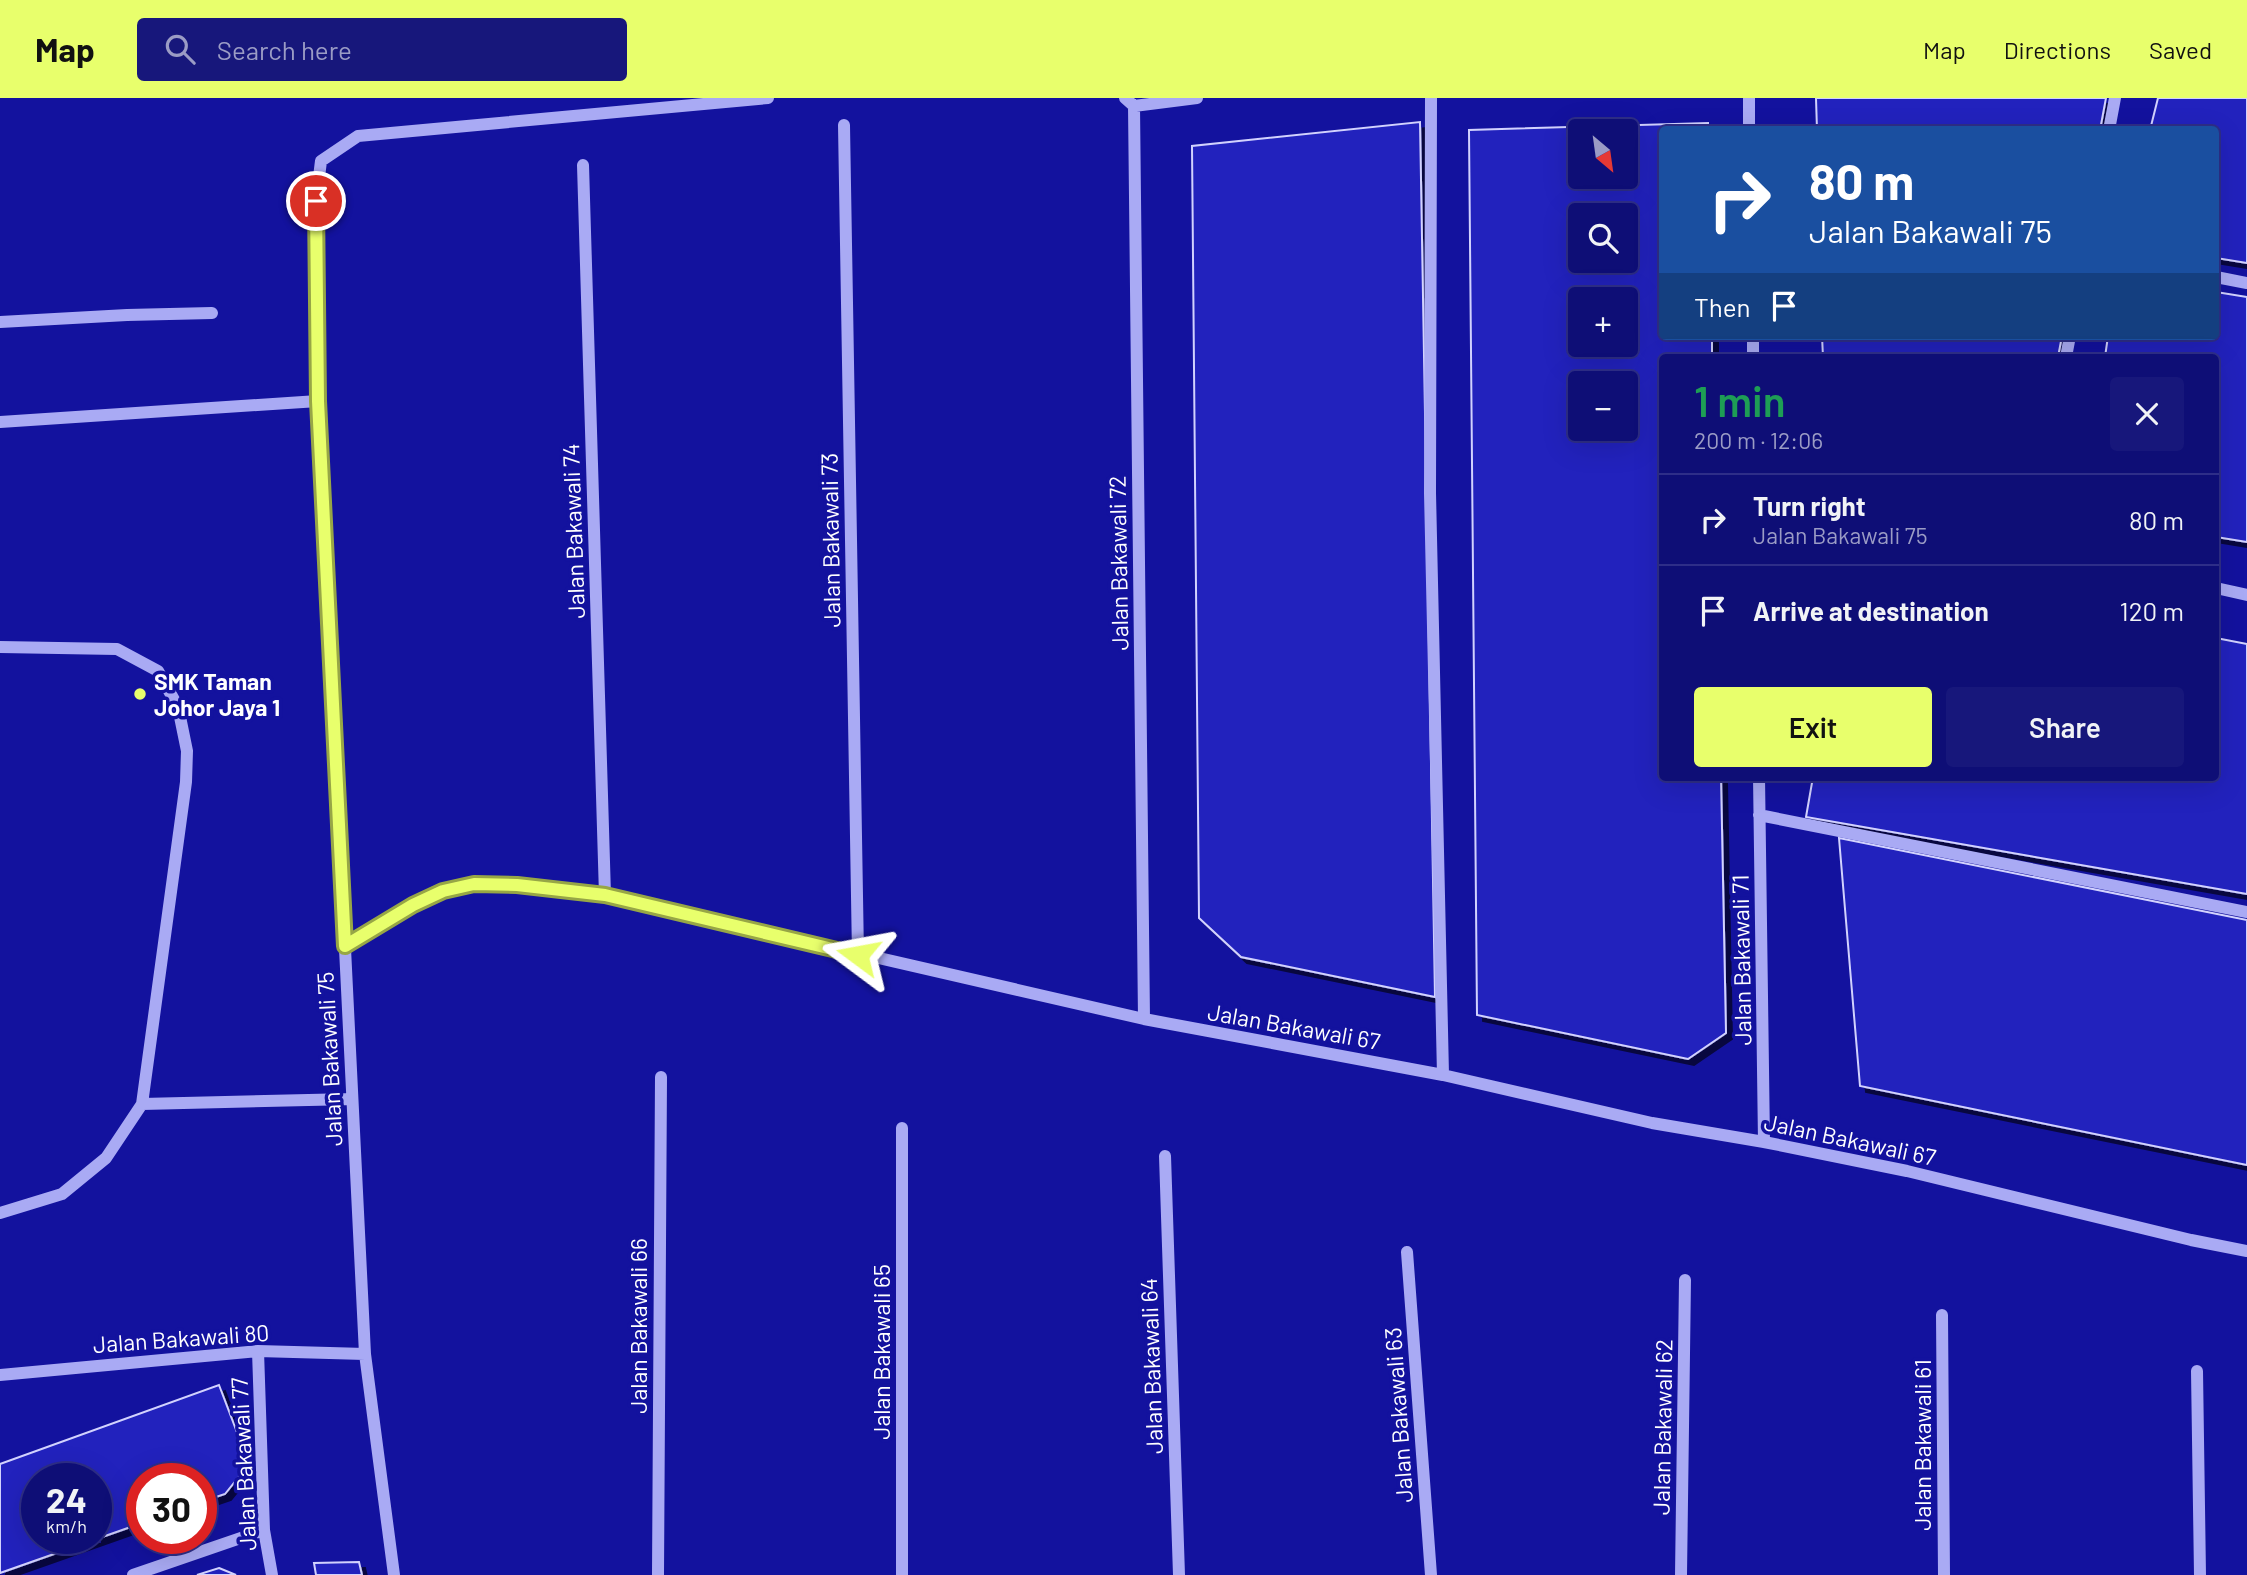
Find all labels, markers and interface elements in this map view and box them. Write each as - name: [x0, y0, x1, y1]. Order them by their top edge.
- search box: [137, 18, 627, 81]
- text: Map: [35, 29, 95, 69]
- icon: search: [161, 30, 199, 68]
- text: Search here: [217, 34, 352, 65]
- text: Map: [1923, 35, 1966, 64]
- text: Directions: [2004, 35, 2111, 64]
- text: Saved: [2149, 35, 2212, 64]
- north arrow: [1568, 119, 1638, 189]
- map controls: [1568, 119, 1638, 441]
- text: 80 m: [1809, 151, 1914, 210]
- icon: right: [1694, 154, 1785, 245]
- pin: [286, 171, 346, 231]
- icon: arrive: [297, 182, 335, 220]
- button: search: [1568, 203, 1638, 273]
- text: Jalan Bakawali 75: [1809, 211, 2052, 249]
- button: +: [1568, 287, 1638, 357]
- icon: arrive: [1765, 287, 1803, 325]
- text: Then: [1694, 291, 1751, 322]
- button: −: [1568, 371, 1638, 441]
- text: 1 min: [1694, 375, 1786, 425]
- button: close: [2110, 377, 2184, 451]
- text: 200 m · 12:06: [1694, 426, 1823, 454]
- street label: Jalan Bakawali 74: [556, 443, 590, 619]
- street label: Jalan Bakawali 73: [814, 452, 846, 628]
- street label: Jalan Bakawali 72: [1102, 475, 1134, 651]
- text: Turn right: [1753, 490, 1866, 521]
- icon: right: [1694, 501, 1732, 539]
- text: 80 m: [2129, 504, 2184, 535]
- text: Jalan Bakawali 75: [1753, 521, 1928, 549]
- icon: arrive: [1694, 592, 1732, 630]
- text: Arrive at destination: [1753, 595, 1989, 626]
- text: 120 m: [2120, 595, 2184, 626]
- place label: SMK Taman Johor Jaya 1: [154, 667, 280, 721]
- marker: SMK Taman Johor Jaya 1: [132, 686, 148, 702]
- button: Exit: [1694, 687, 1932, 767]
- button: Share: [1946, 687, 2184, 767]
- street label: Jalan Bakawali 71: [1726, 874, 1756, 1046]
- position arrow: [821, 918, 895, 992]
- street label: Jalan Bakawali 75: [310, 971, 348, 1147]
- street label: Jalan Bakawali 67: [1206, 997, 1383, 1055]
- street label: Jalan Bakawali 67: [1762, 1107, 1938, 1171]
- street label: Jalan Bakawali 66: [624, 1238, 652, 1414]
- street label: Jalan Bakawali 65: [867, 1264, 895, 1440]
- street label: Jalan Bakawali 64: [1134, 1277, 1168, 1455]
- street label: Jalan Bakawali 80: [92, 1318, 270, 1358]
- street label: Jalan Bakawali 63: [1378, 1326, 1418, 1504]
- street label: Jalan Bakawali 62: [1646, 1339, 1678, 1515]
- street label: Jalan Bakawali 61: [1908, 1359, 1936, 1531]
- street label: Jalan Bakawali 77: [224, 1376, 262, 1551]
- speed limit sign: 30: [126, 1463, 217, 1554]
- text: 24: [46, 1478, 87, 1520]
- text: km/h: [46, 1515, 87, 1537]

